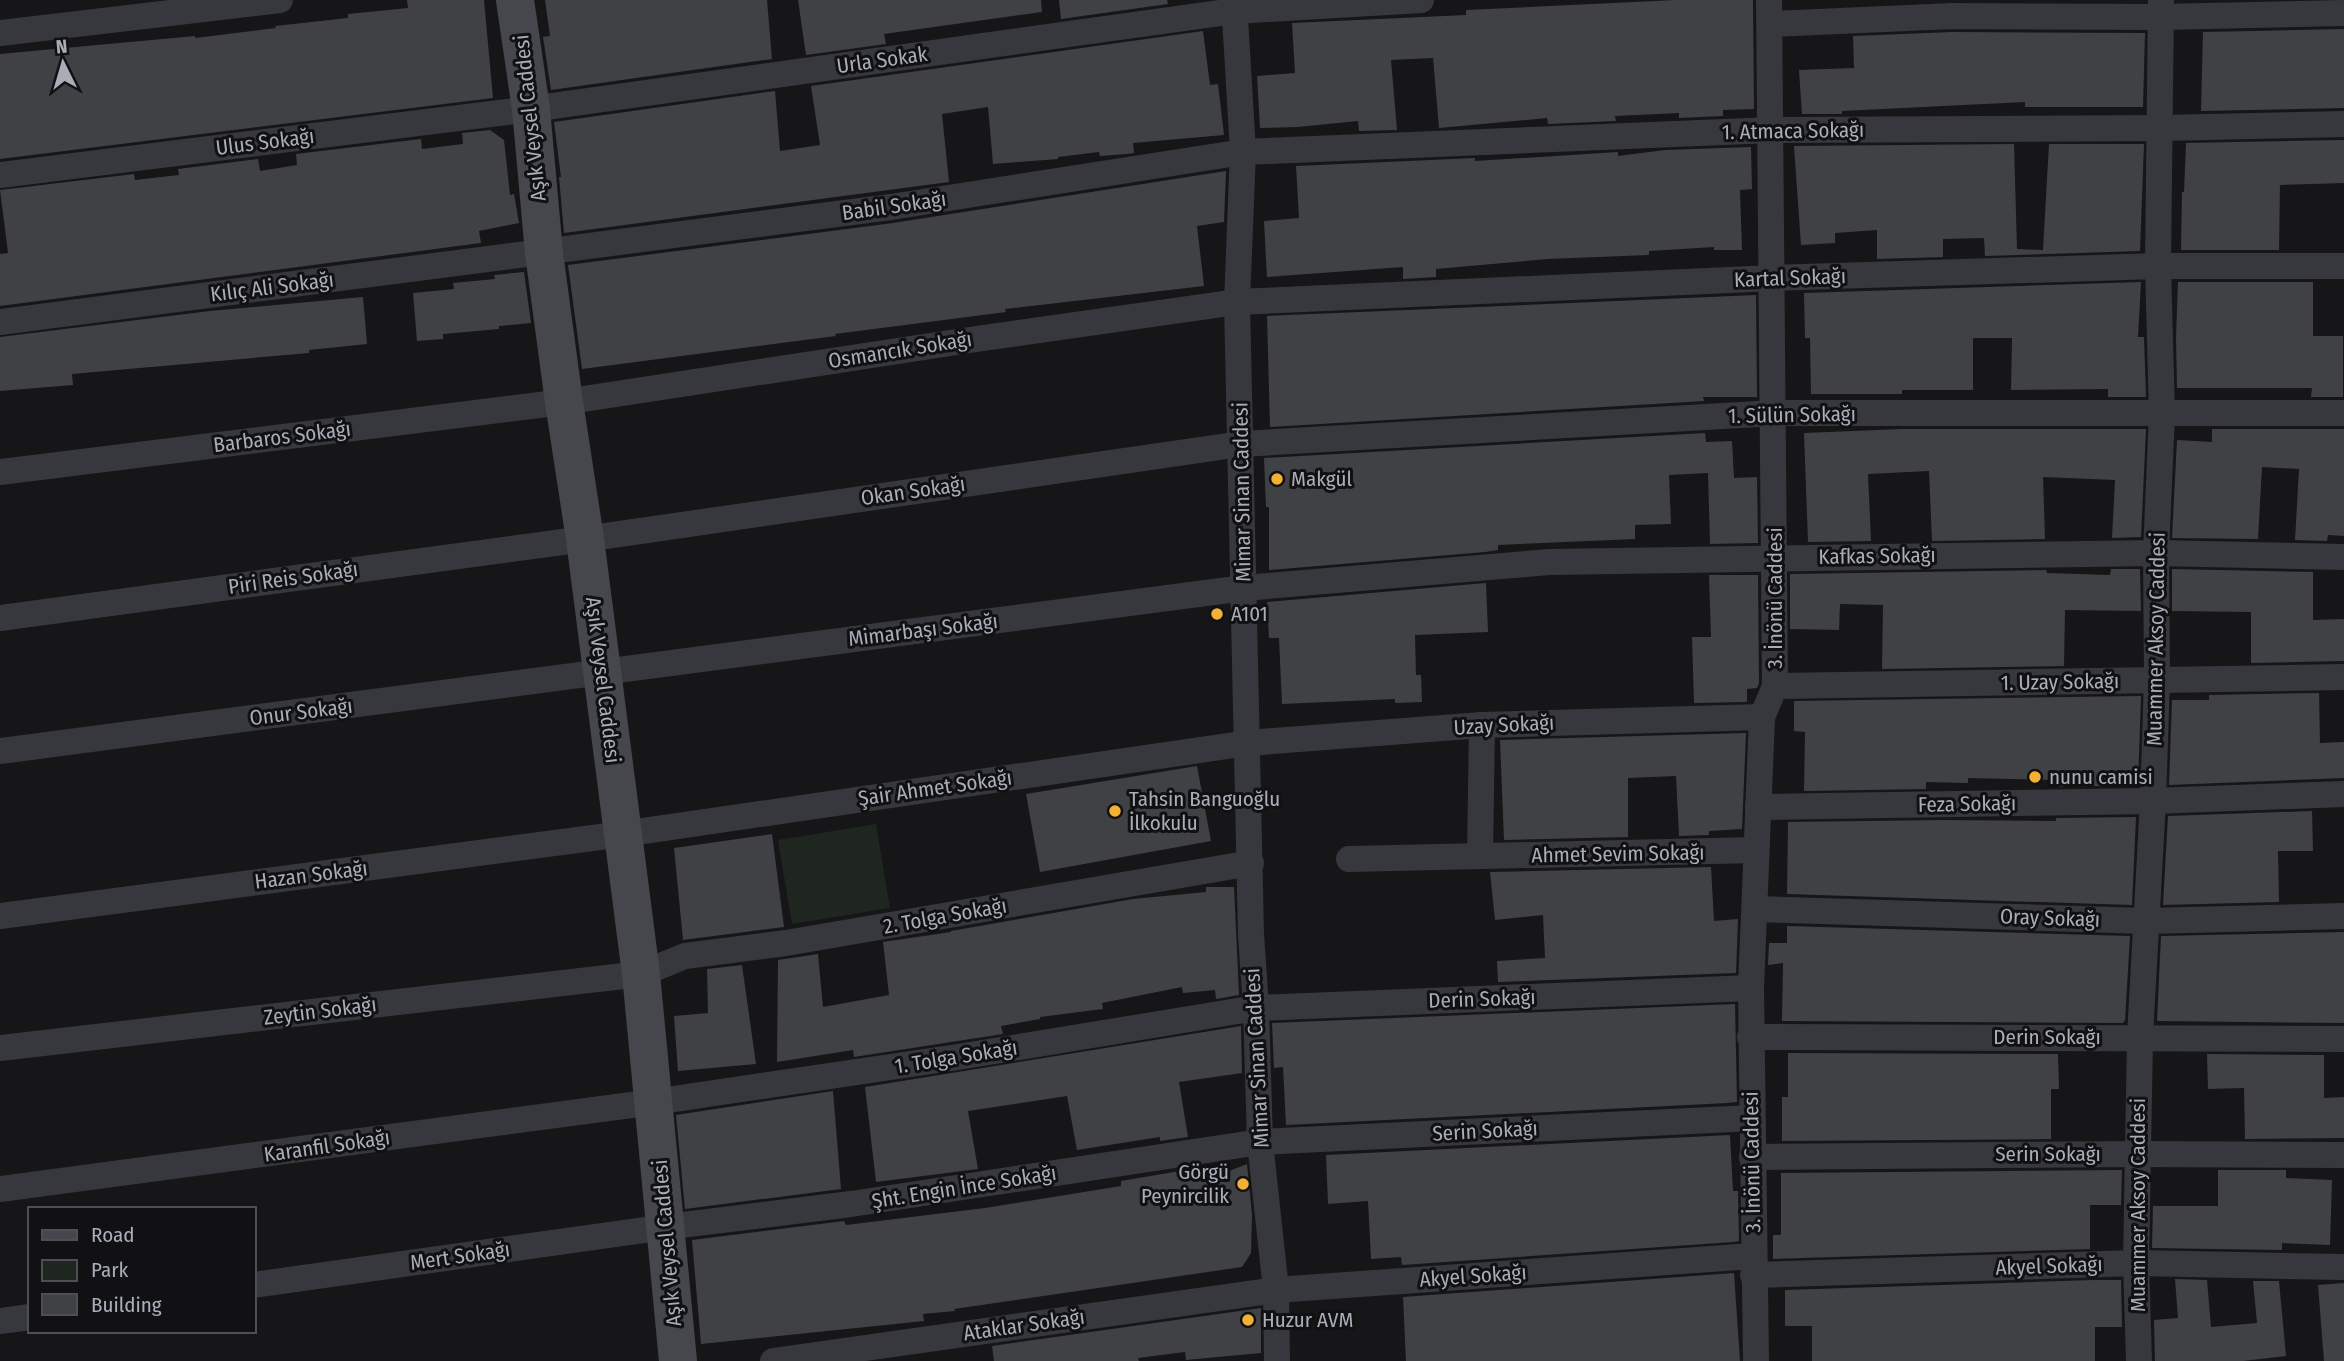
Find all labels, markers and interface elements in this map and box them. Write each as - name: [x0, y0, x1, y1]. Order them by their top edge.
- north arrow: [28, 28, 98, 98]
- street label: Aşık Veysel Caddesi: [508, 33, 552, 203]
- text: N: [55, 35, 68, 59]
- street label: Urla Sokak: [835, 41, 929, 79]
- street label: 1. Atmaca Sokağı: [1722, 117, 1864, 145]
- street label: Ulus Sokağı: [214, 123, 316, 161]
- street label: Babil Sokağı: [840, 186, 948, 226]
- street label: Kartal Sokağı: [1734, 263, 1846, 293]
- street label: Kılıç Ali Sokağı: [209, 267, 335, 307]
- street label: Osmancık Sokağı: [826, 326, 974, 374]
- street label: 1. Sülün Sokağı: [1728, 401, 1856, 429]
- street label: Mimar Sinan Caddesi: [1227, 402, 1257, 582]
- street label: Barbaros Sokağı: [212, 416, 352, 458]
- place label: Makgül: [1291, 466, 1353, 492]
- street label: Okan Sokağı: [859, 471, 967, 511]
- marker: Makgül: [1269, 471, 1285, 487]
- street label: 3. İnönü Caddesi: [1762, 527, 1788, 669]
- street label: Muammer Aksoy Caddesi: [2141, 532, 2171, 746]
- street label: Kafkas Sokağı: [1818, 542, 1936, 570]
- street label: Piri Reis Sokağı: [226, 556, 360, 600]
- street label: Aşık Veysel Caddesi: [580, 595, 626, 765]
- place label: A101: [1231, 601, 1268, 627]
- marker: A101: [1209, 606, 1225, 622]
- street label: Mimarbaşı Sokağı: [847, 608, 999, 652]
- street label: 1. Uzay Sokağı: [2001, 668, 2119, 696]
- street label: Onur Sokağı: [248, 693, 354, 731]
- street label: Uzay Sokağı: [1453, 709, 1555, 741]
- street label: Şair Ahmet Sokağı: [857, 764, 1013, 812]
- place label: nunu camisi: [2049, 764, 2153, 790]
- marker: nunu camisi: [2027, 769, 2043, 785]
- place label: Tahsin Banguoğlu İlkokulu: [1129, 786, 1280, 836]
- street label: Feza Sokağı: [1918, 790, 2016, 818]
- marker: Tahsin Banguoğlu İlkokulu: [1107, 803, 1123, 819]
- street label: Ahmet Sevim Sokağı: [1531, 839, 1705, 869]
- street label: Hazan Sokağı: [253, 855, 369, 895]
- street label: 2. Tolga Sokağı: [881, 892, 1009, 940]
- street label: Oray Sokağı: [1999, 903, 2101, 933]
- street label: Mimar Sinan Caddesi: [1239, 967, 1275, 1149]
- street label: Derin Sokağı: [1428, 984, 1536, 1014]
- street label: Zeytin Sokağı: [262, 991, 378, 1031]
- street label: Derin Sokağı: [1993, 1024, 2101, 1050]
- street label: 1. Tolga Sokağı: [893, 1034, 1019, 1080]
- street label: 3. İnönü Caddesi: [1738, 1091, 1766, 1233]
- street label: Muammer Aksoy Caddesi: [2125, 1098, 2151, 1312]
- street label: Serin Sokağı: [1432, 1115, 1538, 1147]
- street label: Karanfil Sokağı: [262, 1124, 392, 1168]
- street label: Serin Sokağı: [1995, 1141, 2101, 1167]
- street label: Aşık Veysel Caddesi: [647, 1158, 687, 1328]
- place label: Görgü Peynircilik: [1141, 1159, 1229, 1209]
- street label: Şht. Engin İnce Sokağı: [870, 1160, 1058, 1214]
- marker: Görgü Peynircilik: [1235, 1176, 1251, 1192]
- legend: [28, 1207, 256, 1333]
- text: Road: [91, 1222, 135, 1248]
- street label: Mert Sokağı: [408, 1236, 512, 1276]
- street label: Akyel Sokağı: [1995, 1251, 2103, 1281]
- text: Park: [91, 1257, 129, 1283]
- street label: Akyel Sokağı: [1419, 1259, 1527, 1293]
- text: Building: [91, 1292, 162, 1318]
- street label: Ataklar Sokağı: [962, 1304, 1086, 1346]
- place label: Huzur AVM: [1262, 1307, 1353, 1333]
- marker: Huzur AVM: [1240, 1312, 1256, 1328]

